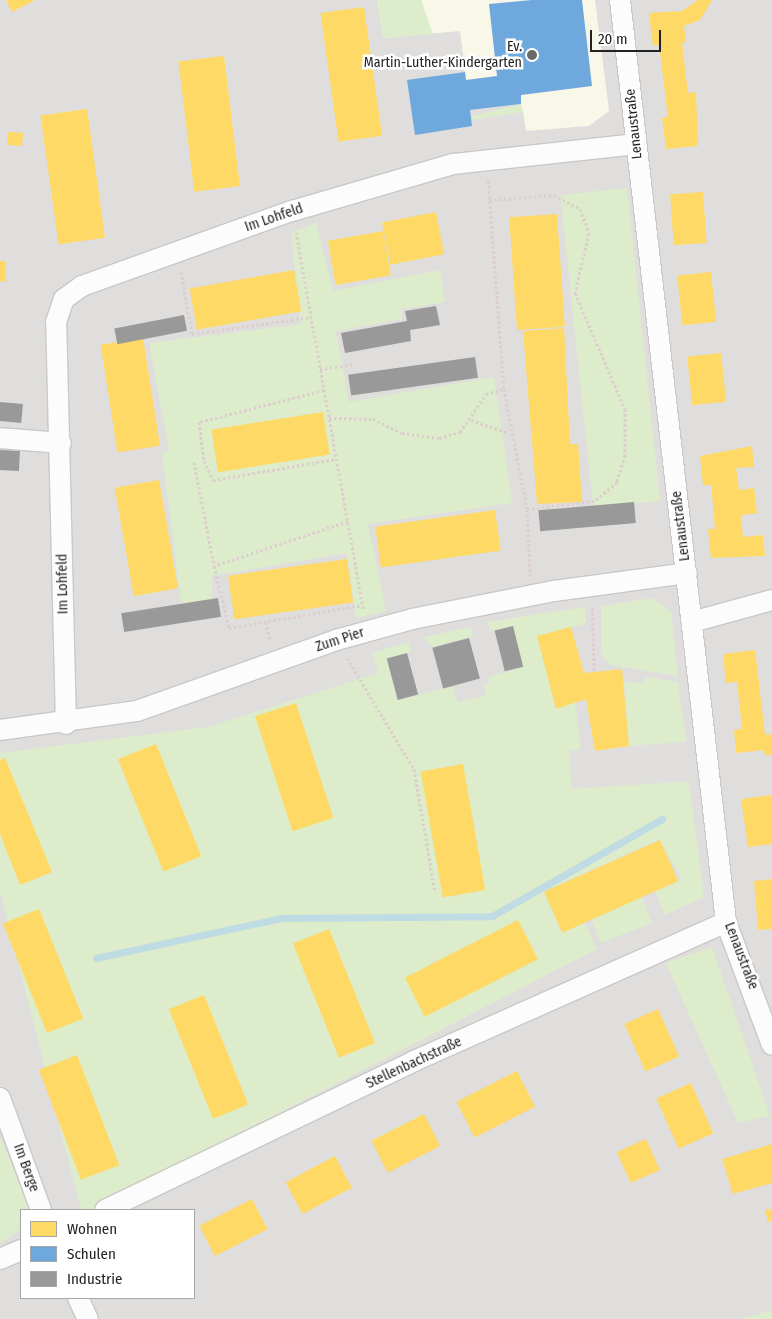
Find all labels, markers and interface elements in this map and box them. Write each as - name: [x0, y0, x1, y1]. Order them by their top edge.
- scale bar: [592, 20, 663, 52]
- text: 20 m: [598, 30, 628, 48]
- place label: Ev. Martin-Luther-Kindergarten: [364, 39, 522, 72]
- marker: Ev. Martin-Luther-Kindergarten: [526, 49, 538, 61]
- street label: Lenaustraße: [622, 88, 646, 160]
- street label: Im Lohfeld: [243, 200, 305, 236]
- street label: Lenaustraße: [668, 490, 694, 562]
- street label: Im Lohfeld: [54, 554, 72, 614]
- street label: Zum Pier: [313, 624, 367, 656]
- street label: Lenaustraße: [720, 920, 762, 992]
- street label: Stellenbachstraße: [363, 1033, 465, 1093]
- street label: Im Berge: [10, 1142, 42, 1194]
- legend: [20, 1209, 195, 1299]
- text: Wohnen: [67, 1220, 117, 1238]
- text: Schulen: [67, 1245, 116, 1263]
- text: Industrie: [67, 1270, 122, 1288]

